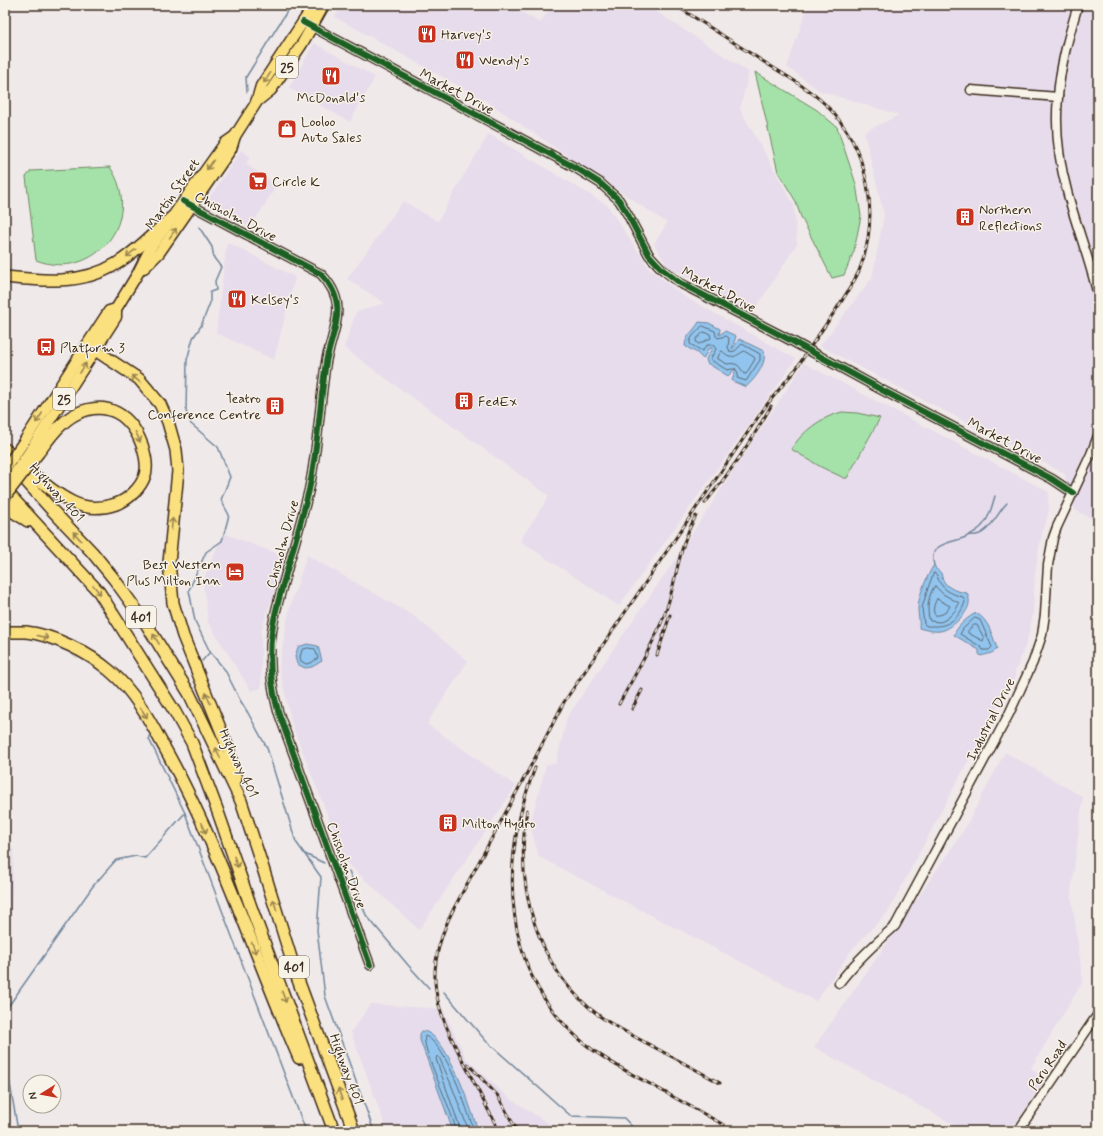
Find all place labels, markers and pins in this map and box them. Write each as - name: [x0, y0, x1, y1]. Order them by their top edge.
- restaurant icon: Harvey's: [416, 23, 438, 45]
- place label: Harvey's: [441, 26, 491, 44]
- restaurant icon: Wendy's: [454, 49, 476, 71]
- place label: Wendy's: [479, 52, 529, 70]
- restaurant icon: McDonald's: [320, 65, 342, 87]
- place label: McDonald's: [297, 89, 365, 107]
- place label: Looloo Auto Sales: [301, 113, 362, 147]
- shop icon: Looloo Auto Sales: [276, 118, 298, 140]
- supermarket icon: Circle K: [247, 170, 269, 192]
- place label: Circle K: [272, 173, 320, 191]
- place label: Northern Reflections: [979, 201, 1042, 235]
- building icon: Northern Reflections: [954, 206, 976, 228]
- restaurant icon: Kelsey's: [226, 288, 248, 310]
- place label: Kelsey's: [251, 291, 299, 309]
- bus stop icon: Platform 3: [35, 336, 57, 358]
- place label: Platform 3: [60, 339, 125, 359]
- place label: Teatro Conference Centre: [148, 390, 261, 424]
- building icon: FedEx: [453, 390, 475, 412]
- place label: FedEx: [478, 393, 517, 411]
- building icon: Teatro Conference Centre: [264, 395, 286, 417]
- place label: Best Western Plus Milton Inn: [126, 556, 221, 590]
- hotel icon: Best Western Plus Milton Inn: [224, 561, 246, 583]
- building icon: Milton Hydro: [437, 812, 459, 834]
- place label: Milton Hydro: [462, 815, 535, 833]

